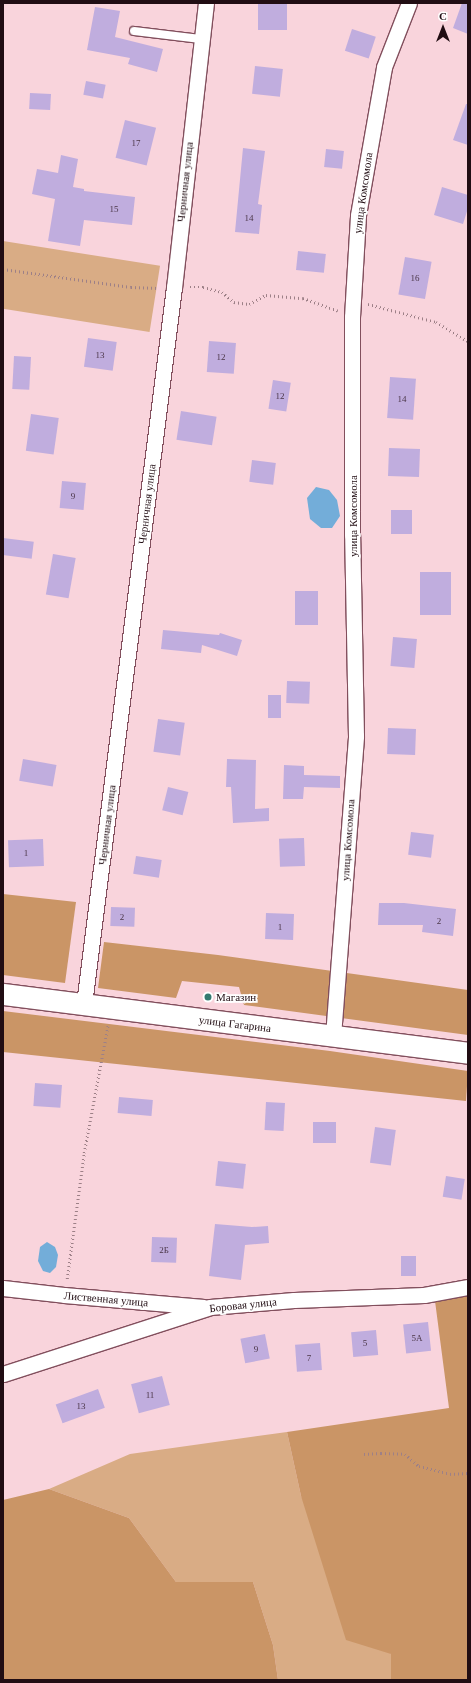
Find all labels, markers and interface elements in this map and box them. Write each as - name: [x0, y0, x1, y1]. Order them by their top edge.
- north arrow: [423, 8, 463, 48]
- text: С: [439, 10, 447, 22]
- house number: 17: [132, 138, 140, 148]
- street label: Черничная улица: [174, 141, 196, 223]
- street label: улица Комсомола: [351, 152, 375, 234]
- house number: 15: [110, 204, 118, 214]
- house number: 14: [244, 213, 254, 223]
- house number: 16: [410, 273, 420, 283]
- house number: 13: [96, 350, 104, 360]
- house number: 12: [216, 352, 226, 362]
- house number: 12: [276, 391, 284, 401]
- house number: 14: [398, 394, 406, 404]
- street label: Черничная улица: [136, 463, 158, 545]
- street label: улица Комсомола: [346, 475, 360, 557]
- house number: 9: [71, 491, 75, 501]
- street label: Черничная улица: [96, 784, 118, 866]
- street label: улица Комсомола: [339, 799, 357, 881]
- house number: 1: [24, 848, 28, 858]
- house number: 2: [120, 912, 124, 922]
- house number: 2: [437, 916, 441, 926]
- house number: 1: [278, 922, 282, 932]
- place label: Магазин: [216, 990, 256, 1004]
- marker: Магазин: [203, 992, 213, 1002]
- street label: улица Гагарина: [198, 1013, 272, 1035]
- house number: 2Б: [159, 1245, 169, 1255]
- street label: Лиственная улица: [63, 1289, 149, 1309]
- street label: Боровая улица: [209, 1295, 277, 1315]
- house number: 5А: [412, 1333, 422, 1343]
- house number: 5: [363, 1338, 367, 1348]
- house number: 9: [254, 1344, 258, 1354]
- house number: 7: [307, 1353, 311, 1363]
- house number: 11: [146, 1390, 154, 1400]
- house number: 13: [76, 1401, 86, 1411]

